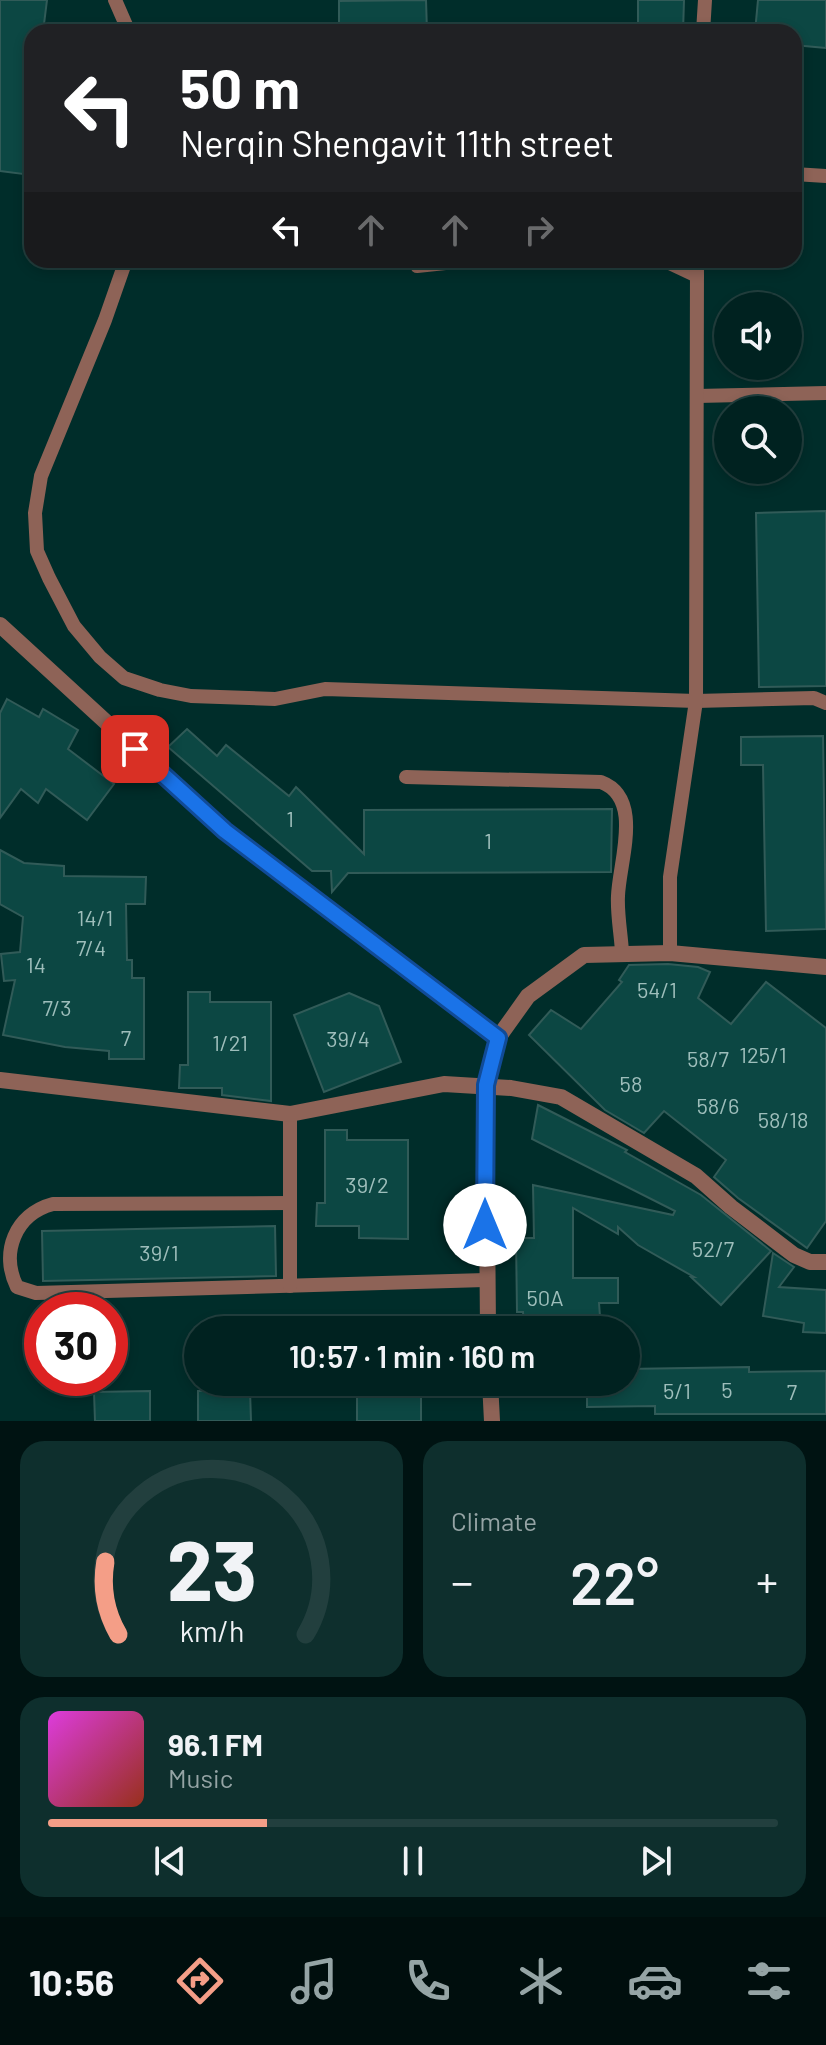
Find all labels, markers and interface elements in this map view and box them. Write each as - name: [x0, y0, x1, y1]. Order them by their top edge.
- text: 50 m: [180, 53, 300, 120]
- icon: left: [48, 56, 152, 160]
- text: Nerqin Shengavit 11th street: [180, 121, 614, 164]
- icon: left: [265, 208, 309, 252]
- icon: ahead: [349, 208, 393, 252]
- icon: ahead: [433, 208, 477, 252]
- icon: right: [517, 208, 561, 252]
- map controls: [714, 292, 802, 484]
- button: sound: [714, 292, 802, 380]
- button: search: [714, 396, 802, 484]
- pin: [101, 715, 169, 783]
- icon: arrive: [113, 727, 157, 771]
- house number: 1: [286, 805, 294, 831]
- house number: 1: [484, 827, 492, 853]
- house number: 14/1: [77, 904, 113, 930]
- house number: 7/4: [76, 934, 106, 960]
- house number: 14: [26, 951, 46, 977]
- house number: 54/1: [637, 976, 677, 1002]
- house number: 7/3: [42, 994, 72, 1020]
- house number: 7: [121, 1024, 131, 1050]
- house number: 39/4: [326, 1025, 370, 1051]
- house number: 1/21: [212, 1029, 248, 1055]
- house number: 125/1: [739, 1041, 787, 1067]
- house number: 58/7: [687, 1045, 729, 1071]
- house number: 58: [620, 1070, 642, 1096]
- house number: 58/6: [697, 1092, 739, 1118]
- house number: 58/18: [758, 1106, 808, 1132]
- house number: 39/2: [345, 1171, 389, 1197]
- position arrow: [443, 1183, 527, 1267]
- house number: 52/7: [692, 1235, 734, 1261]
- house number: 39/1: [139, 1239, 179, 1265]
- house number: 50A: [526, 1284, 564, 1310]
- speed limit sign: 30: [24, 1292, 128, 1396]
- text: 10:57 · 1 min · 160 m: [289, 1338, 535, 1374]
- house number: 5: [721, 1376, 733, 1402]
- house number: 5/1: [663, 1377, 691, 1403]
- house number: 7: [787, 1378, 797, 1404]
- text: Climate: [451, 1505, 537, 1536]
- text: 23: [166, 1518, 257, 1618]
- text: 22°: [570, 1545, 659, 1617]
- text: −: [451, 1554, 473, 1607]
- text: +: [756, 1554, 778, 1607]
- text: km/h: [179, 1613, 244, 1648]
- text: 96.1 FM: [168, 1726, 263, 1762]
- text: Music: [168, 1762, 233, 1793]
- icon: previous: [148, 1839, 192, 1883]
- icon: pause: [391, 1839, 435, 1883]
- icon: next: [634, 1839, 678, 1883]
- icon: directions: [172, 1953, 228, 2009]
- icon: music: [286, 1953, 342, 2009]
- icon: phone: [400, 1953, 456, 2009]
- icon: climate: [513, 1953, 569, 2009]
- icon: car: [627, 1953, 683, 2009]
- icon: filters: [741, 1953, 797, 2009]
- text: 10:56: [29, 1960, 114, 2003]

